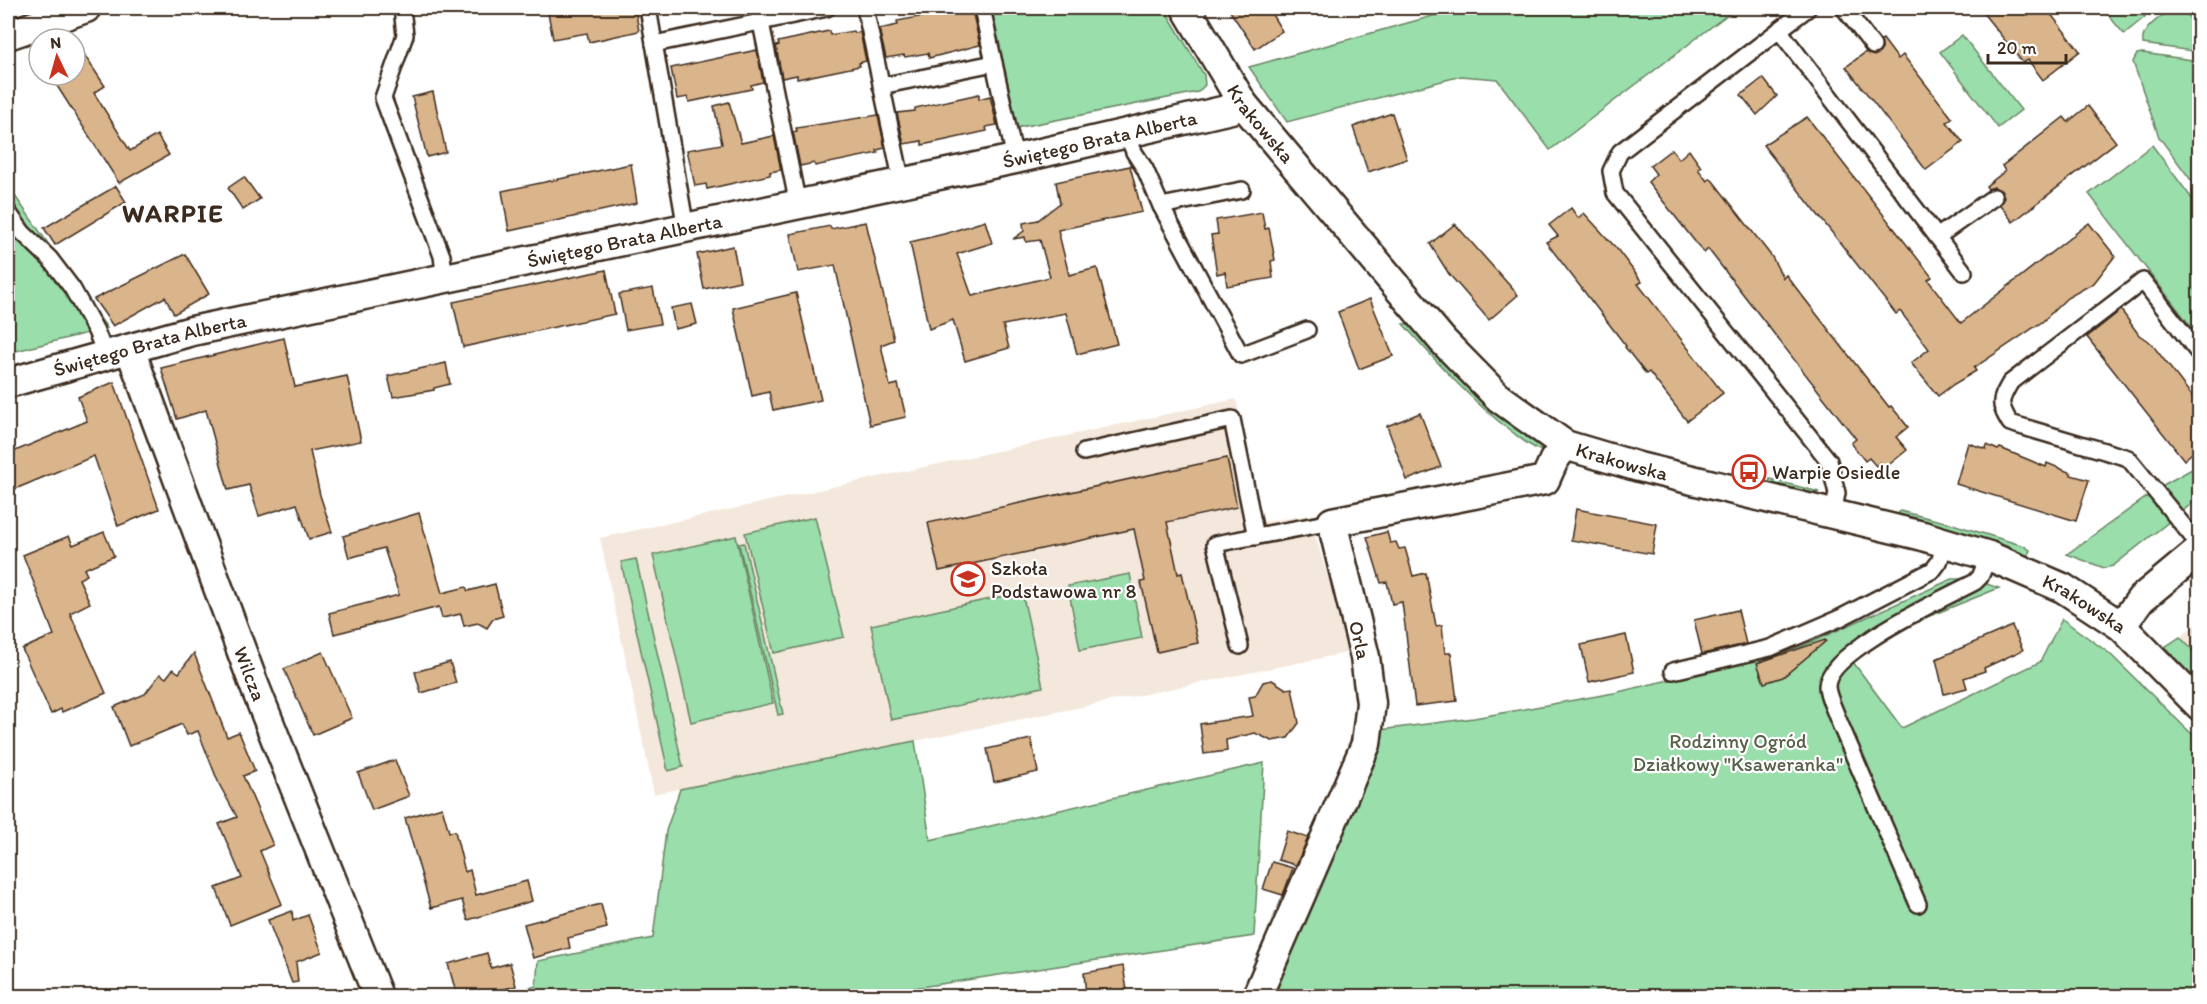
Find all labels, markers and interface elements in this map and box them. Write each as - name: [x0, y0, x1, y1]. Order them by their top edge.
- north arrow: [27, 27, 87, 87]
- scale bar: [1988, 27, 2066, 65]
- text: N: [50, 33, 62, 52]
- text: 20 m: [1997, 37, 2037, 59]
- street label: Krakowska: [1222, 80, 1300, 168]
- street label: Świętego Brata Alberta: [1000, 105, 1200, 173]
- district label: WARPIE: [122, 197, 224, 229]
- street label: Świętego Brata Alberta: [525, 208, 725, 273]
- street label: Świętego Brata Alberta: [51, 308, 249, 382]
- street label: Krakowska: [1573, 437, 1671, 486]
- bus stop icon: Warpie Osiedle: [1731, 454, 1767, 490]
- place label: Warpie Osiedle: [1772, 460, 1900, 484]
- place label: Szkoła Podstawowa nr 8: [991, 556, 1136, 603]
- school or university icon: Szkoła Podstawowa nr 8: [950, 561, 986, 597]
- street label: Krakowska: [2039, 569, 2132, 639]
- street label: Orla: [1344, 619, 1376, 662]
- street label: Wilcza: [229, 643, 271, 704]
- park label: Rodzinny Ogród Działkowy "Ksaweranka": [1633, 729, 1843, 776]

